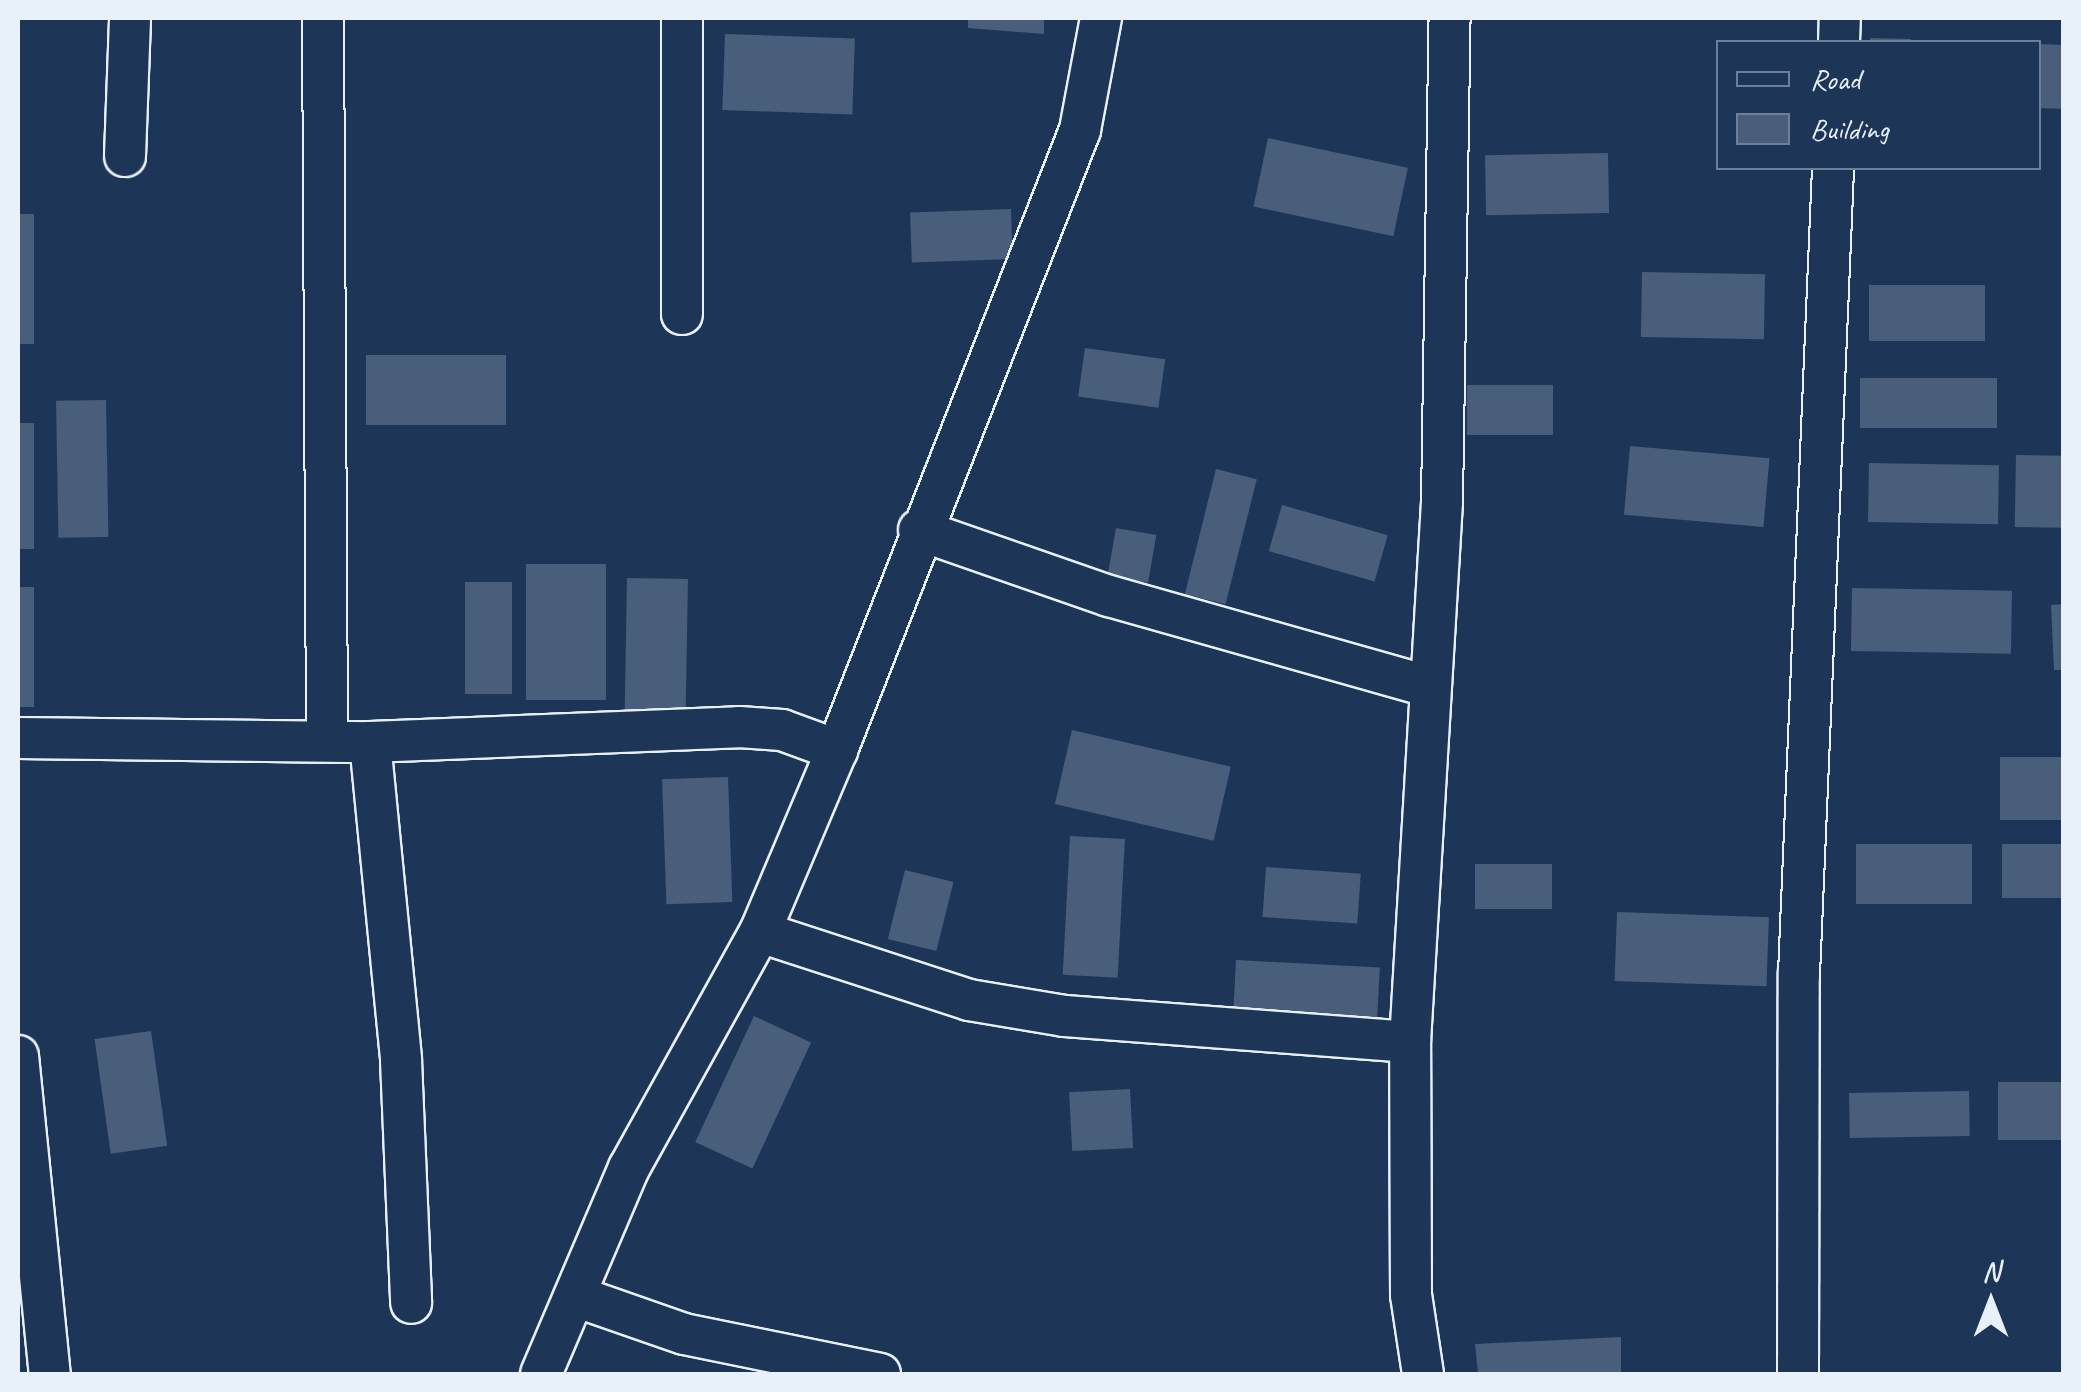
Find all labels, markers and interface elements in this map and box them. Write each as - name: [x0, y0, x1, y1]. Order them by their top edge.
- legend: [1716, 40, 2041, 170]
- text: Road: [1810, 60, 1860, 98]
- text: Building: [1810, 110, 1889, 148]
- north arrow: [1941, 1252, 2041, 1352]
- text: N: [1982, 1254, 2000, 1289]

